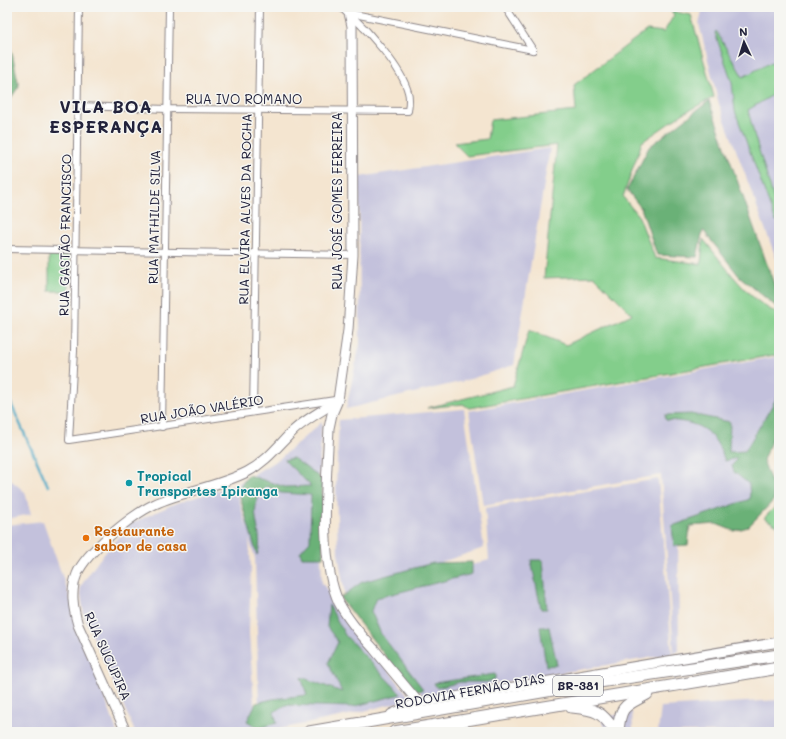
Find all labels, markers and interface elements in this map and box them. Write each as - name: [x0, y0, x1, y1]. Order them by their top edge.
- north arrow: [724, 22, 764, 62]
- text: N: [739, 24, 748, 39]
- street label: RUA IVO ROMANO: [186, 90, 302, 107]
- district label: VILA BOA ESPERANÇA: [49, 95, 163, 137]
- street label: RUA JOSÉ GOMES FERREIRA: [328, 112, 345, 290]
- street label: RUA ELVIRA ALVES DA ROCHA: [234, 113, 255, 305]
- street label: RUA MATHILDE SILVA: [144, 150, 163, 284]
- street label: RUA GASTÃO FRANCISCO: [55, 154, 74, 316]
- street label: RUA JOÃO VALÉRIO: [139, 390, 265, 427]
- place label: Tropical Transportes Ipiranga: [137, 467, 278, 499]
- marker: Tropical Transportes Ipiranga: [124, 478, 134, 488]
- place label: Restaurante sabor de casa: [94, 522, 187, 554]
- marker: Restaurante sabor de casa: [81, 533, 91, 543]
- street label: RUA SUCUPIRA: [81, 609, 136, 703]
- street label: RODOVIA FERNÃO DIAS: [394, 669, 546, 712]
- road number: BR-381: [553, 676, 603, 696]

